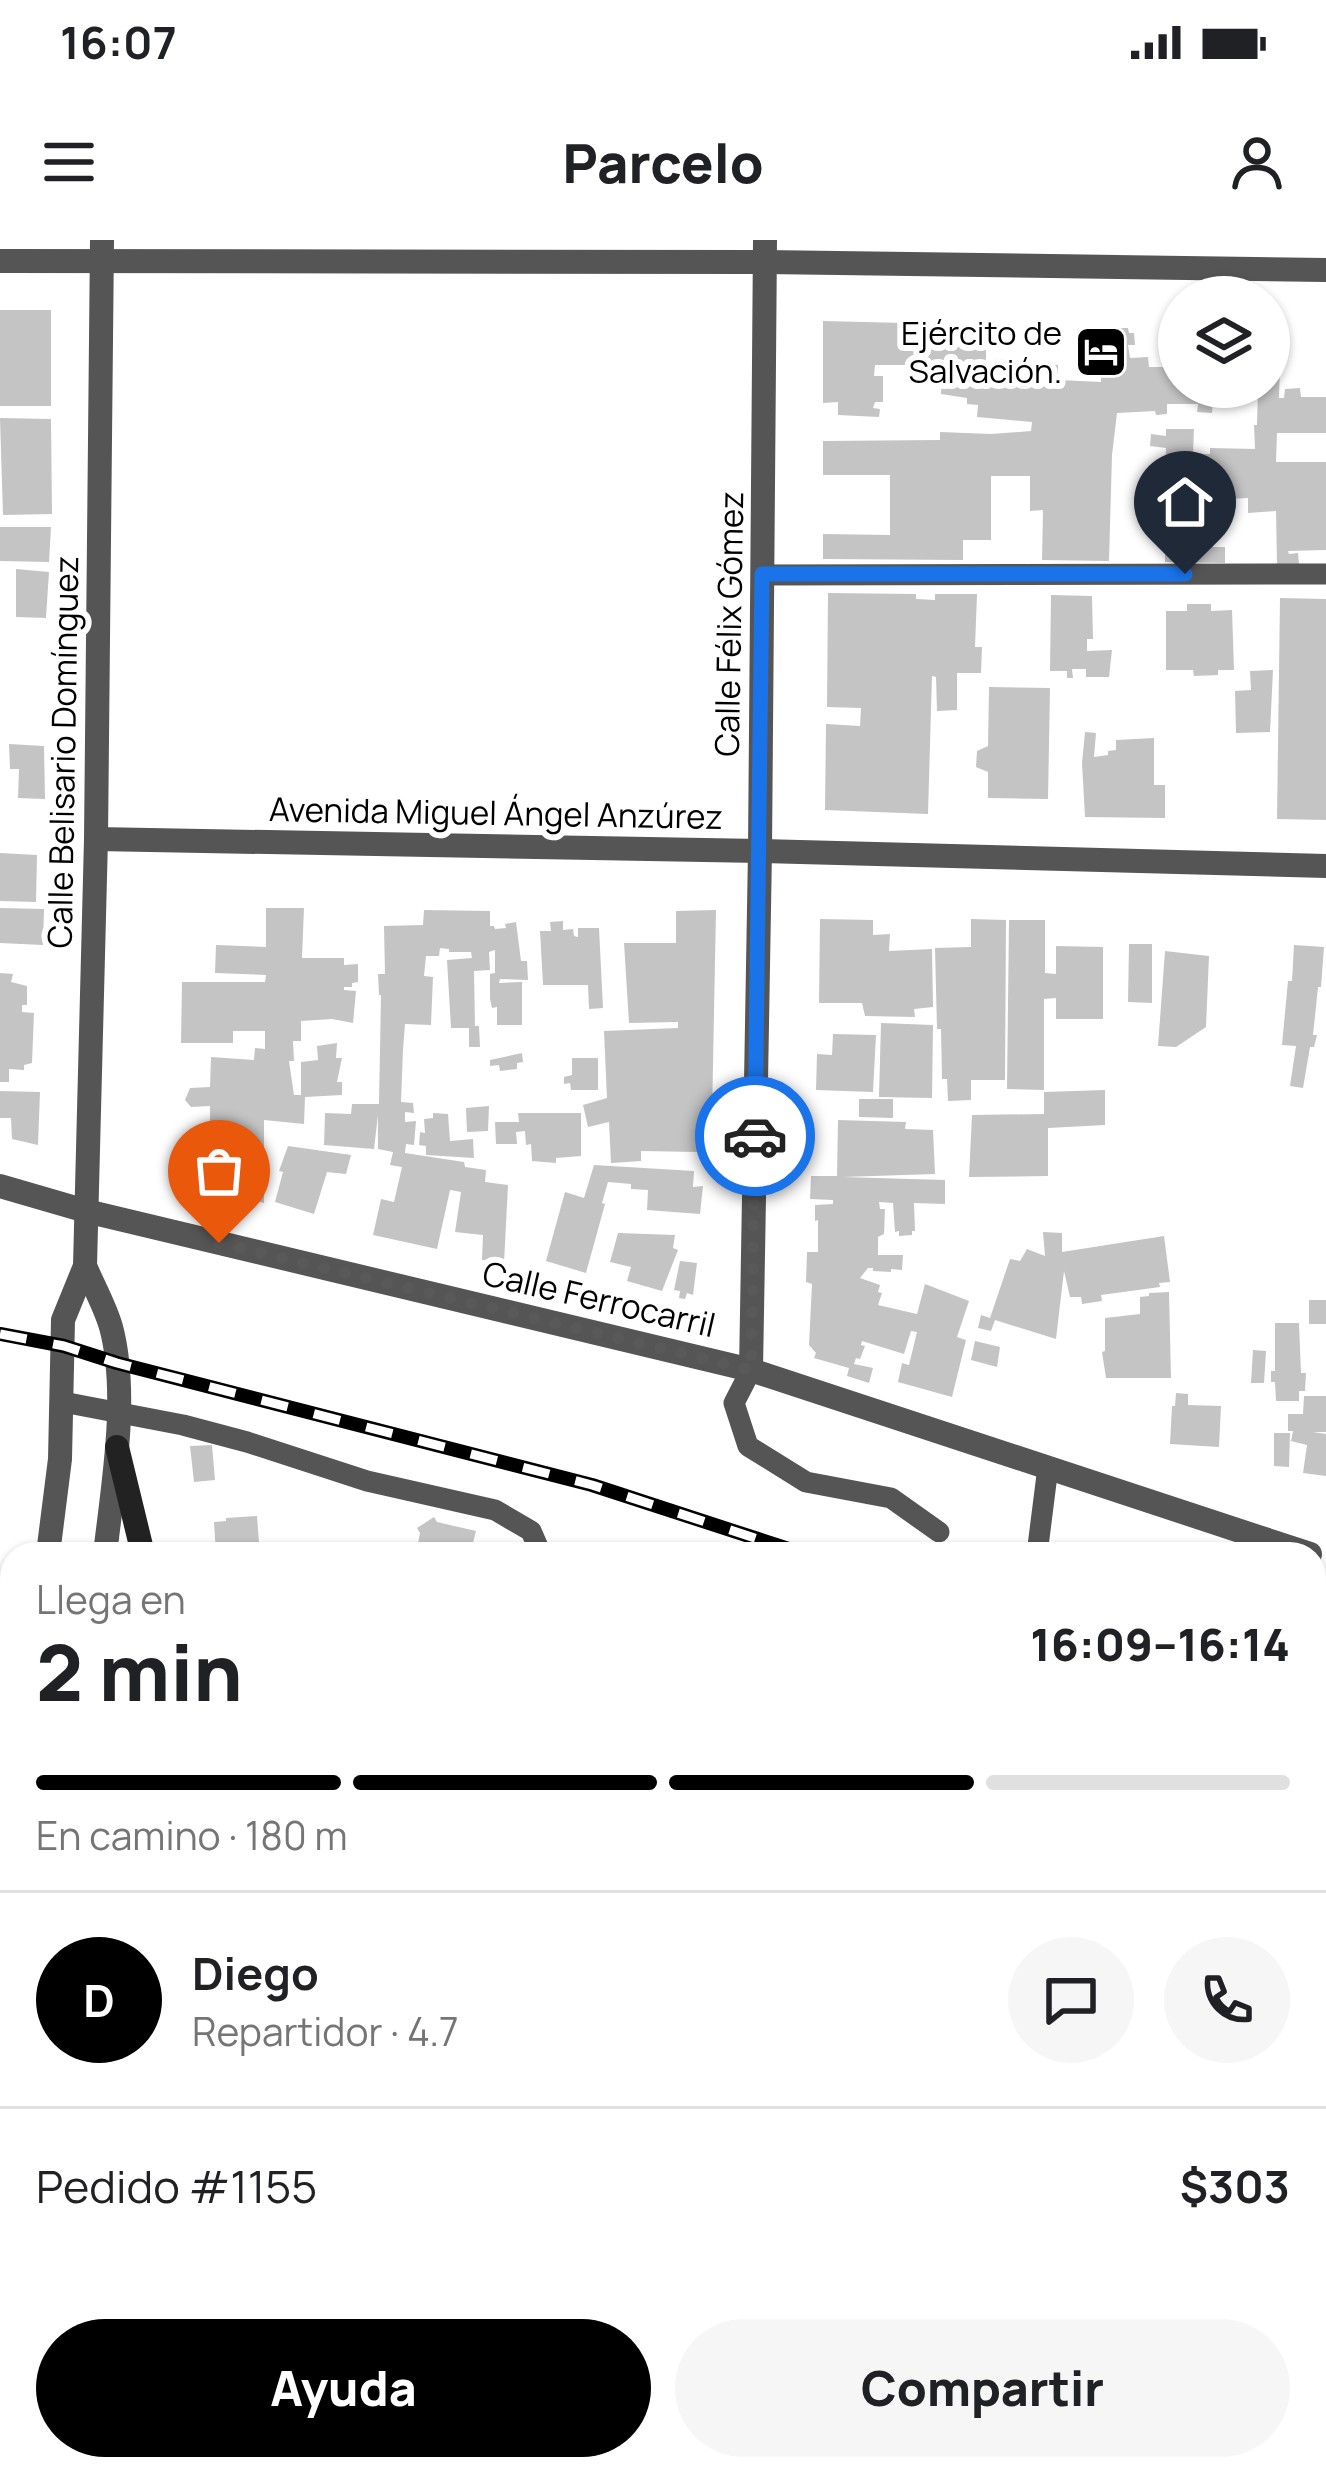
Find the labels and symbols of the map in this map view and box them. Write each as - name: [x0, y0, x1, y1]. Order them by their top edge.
- place label: Ejército de Salvación.: [901, 310, 1062, 393]
- hotel icon: Ejército de Salvación.: [1073, 324, 1129, 380]
- pin: [1134, 451, 1236, 574]
- street label: Calle Félix Gómez: [704, 491, 753, 757]
- street label: Calle Belisario Domínguez: [37, 555, 88, 949]
- street label: Avenida Miguel Ángel Anzúrez: [269, 786, 723, 839]
- courier: [695, 1076, 815, 1196]
- pin: [168, 1120, 270, 1243]
- street label: Calle Ferrocarril: [478, 1250, 720, 1347]

